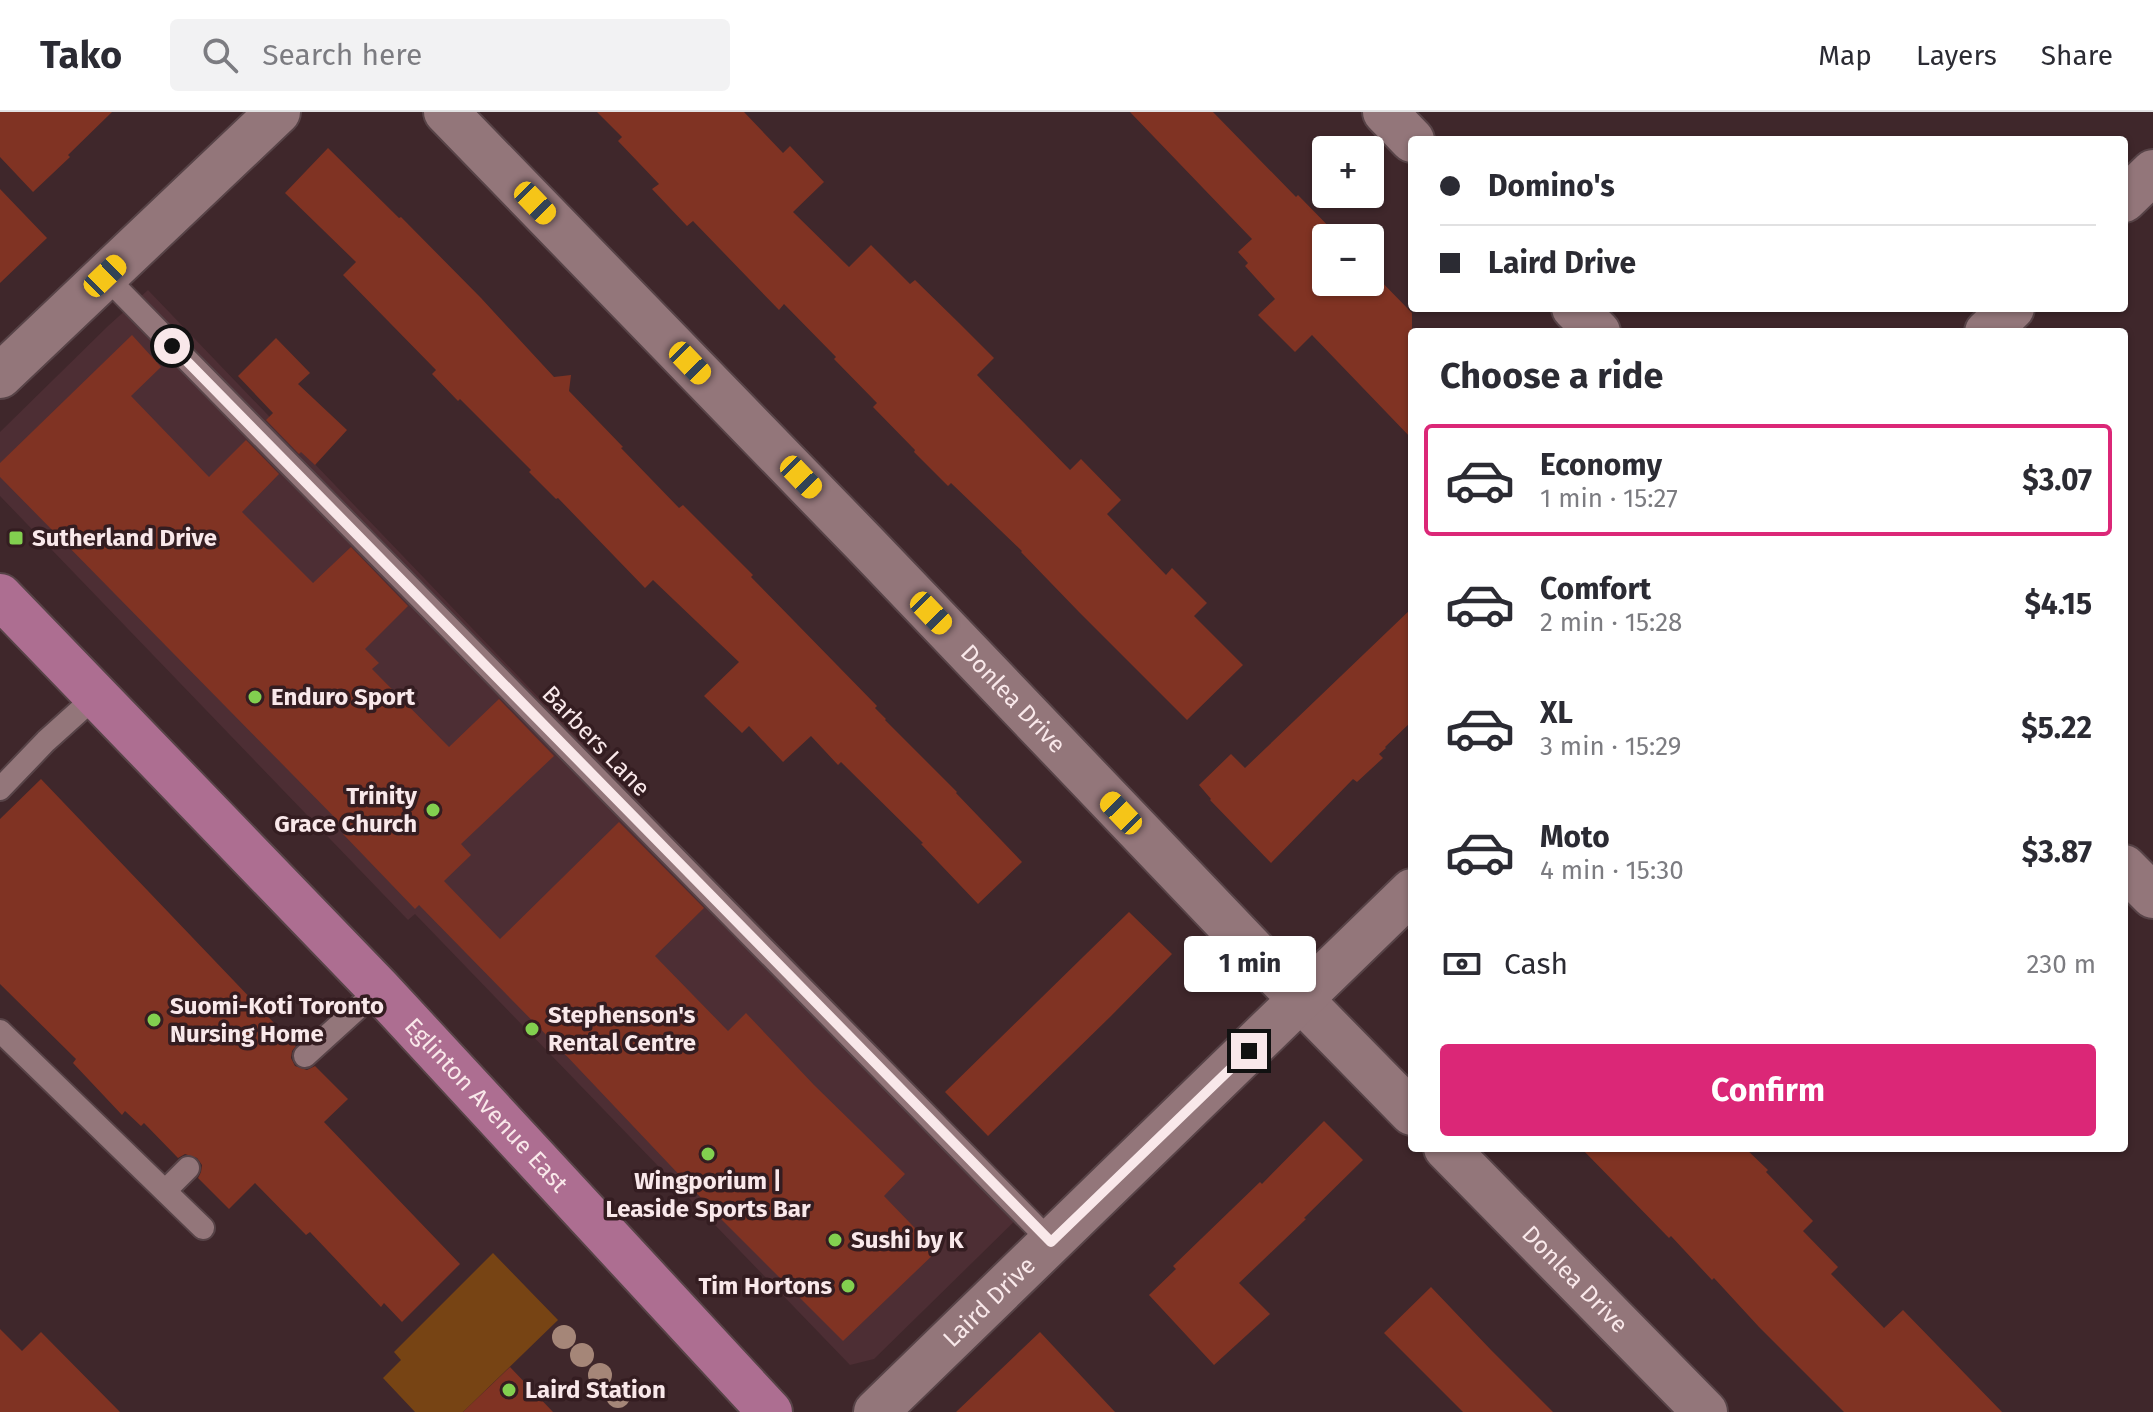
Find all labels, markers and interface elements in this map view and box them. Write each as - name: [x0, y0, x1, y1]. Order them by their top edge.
- search box: [170, 19, 730, 91]
- text: Tako: [40, 32, 122, 78]
- icon: search: [198, 33, 242, 77]
- text: Search here: [262, 37, 422, 73]
- text: Map: [1818, 39, 1872, 72]
- text: Layers: [1916, 39, 1997, 72]
- text: Share: [2041, 39, 2113, 72]
- map controls: [1312, 136, 1384, 296]
- button: +: [1312, 136, 1384, 208]
- text: Domino's: [1488, 168, 1615, 204]
- car: [510, 177, 560, 229]
- button: −: [1312, 224, 1384, 296]
- text: Laird Drive: [1488, 245, 1636, 281]
- car: [79, 251, 131, 301]
- route start: [154, 328, 190, 364]
- car: [665, 337, 715, 389]
- text: Choose a ride: [1440, 354, 1663, 398]
- icon: car: [1444, 444, 1516, 516]
- text: Economy: [1540, 447, 1662, 483]
- car: [776, 451, 826, 503]
- text: $3.07: [2022, 462, 2092, 498]
- text: 1 min · 15:27: [1540, 483, 1678, 514]
- place label: Sutherland Drive: [32, 524, 217, 552]
- marker: Sutherland Drive: [7, 529, 25, 547]
- icon: car: [1444, 568, 1516, 640]
- text: Comfort: [1540, 571, 1651, 607]
- text: $4.15: [2024, 586, 2092, 622]
- car: [906, 587, 956, 639]
- text: 2 min · 15:28: [1540, 607, 1682, 638]
- street label: Donlea Drive: [955, 639, 1071, 759]
- street label: Barbers Lane: [536, 680, 656, 802]
- place label: Enduro Sport: [271, 683, 416, 711]
- marker: Enduro Sport: [246, 688, 264, 706]
- icon: car: [1444, 692, 1516, 764]
- text: XL: [1540, 695, 1573, 731]
- text: $5.22: [2021, 710, 2092, 746]
- text: 3 min · 15:29: [1540, 731, 1682, 762]
- place label: Trinity Grace Church: [274, 782, 418, 838]
- car: [1096, 787, 1146, 839]
- marker: Trinity Grace Church: [424, 801, 442, 819]
- icon: car: [1444, 816, 1516, 888]
- text: Moto: [1540, 819, 1610, 855]
- text: $3.87: [2022, 834, 2092, 870]
- text: 4 min · 15:30: [1540, 855, 1684, 886]
- callout: 1 min: [1183, 935, 1315, 991]
- icon: cash: [1440, 942, 1484, 986]
- text: Cash: [1504, 946, 1568, 982]
- text: 1 min: [1219, 948, 1281, 979]
- text: 230 m: [2027, 949, 2096, 980]
- place label: Suomi-Koti Toronto Nursing Home: [170, 992, 384, 1048]
- place label: Stephenson's Rental Centre: [548, 1001, 696, 1057]
- marker: Suomi-Koti Toronto Nursing Home: [145, 1011, 163, 1029]
- street label: Eglinton Avenue East: [399, 1012, 574, 1198]
- marker: Stephenson's Rental Centre: [523, 1020, 541, 1038]
- route end: [1231, 1033, 1267, 1069]
- button: Confirm: [1440, 1044, 2096, 1136]
- marker: Wingporium | Leaside Sports Bar: [699, 1145, 717, 1163]
- place label: Wingporium | Leaside Sports Bar: [605, 1167, 811, 1223]
- street label: Donlea Drive: [1516, 1220, 1634, 1339]
- place label: Sushi by K: [851, 1226, 965, 1254]
- marker: Sushi by K: [826, 1231, 844, 1249]
- street label: Laird Drive: [938, 1251, 1041, 1353]
- place label: Tim Hortons: [698, 1272, 832, 1300]
- marker: Tim Hortons: [839, 1277, 857, 1295]
- place label: Laird Station: [525, 1376, 666, 1404]
- marker: Laird Station: [500, 1381, 518, 1399]

